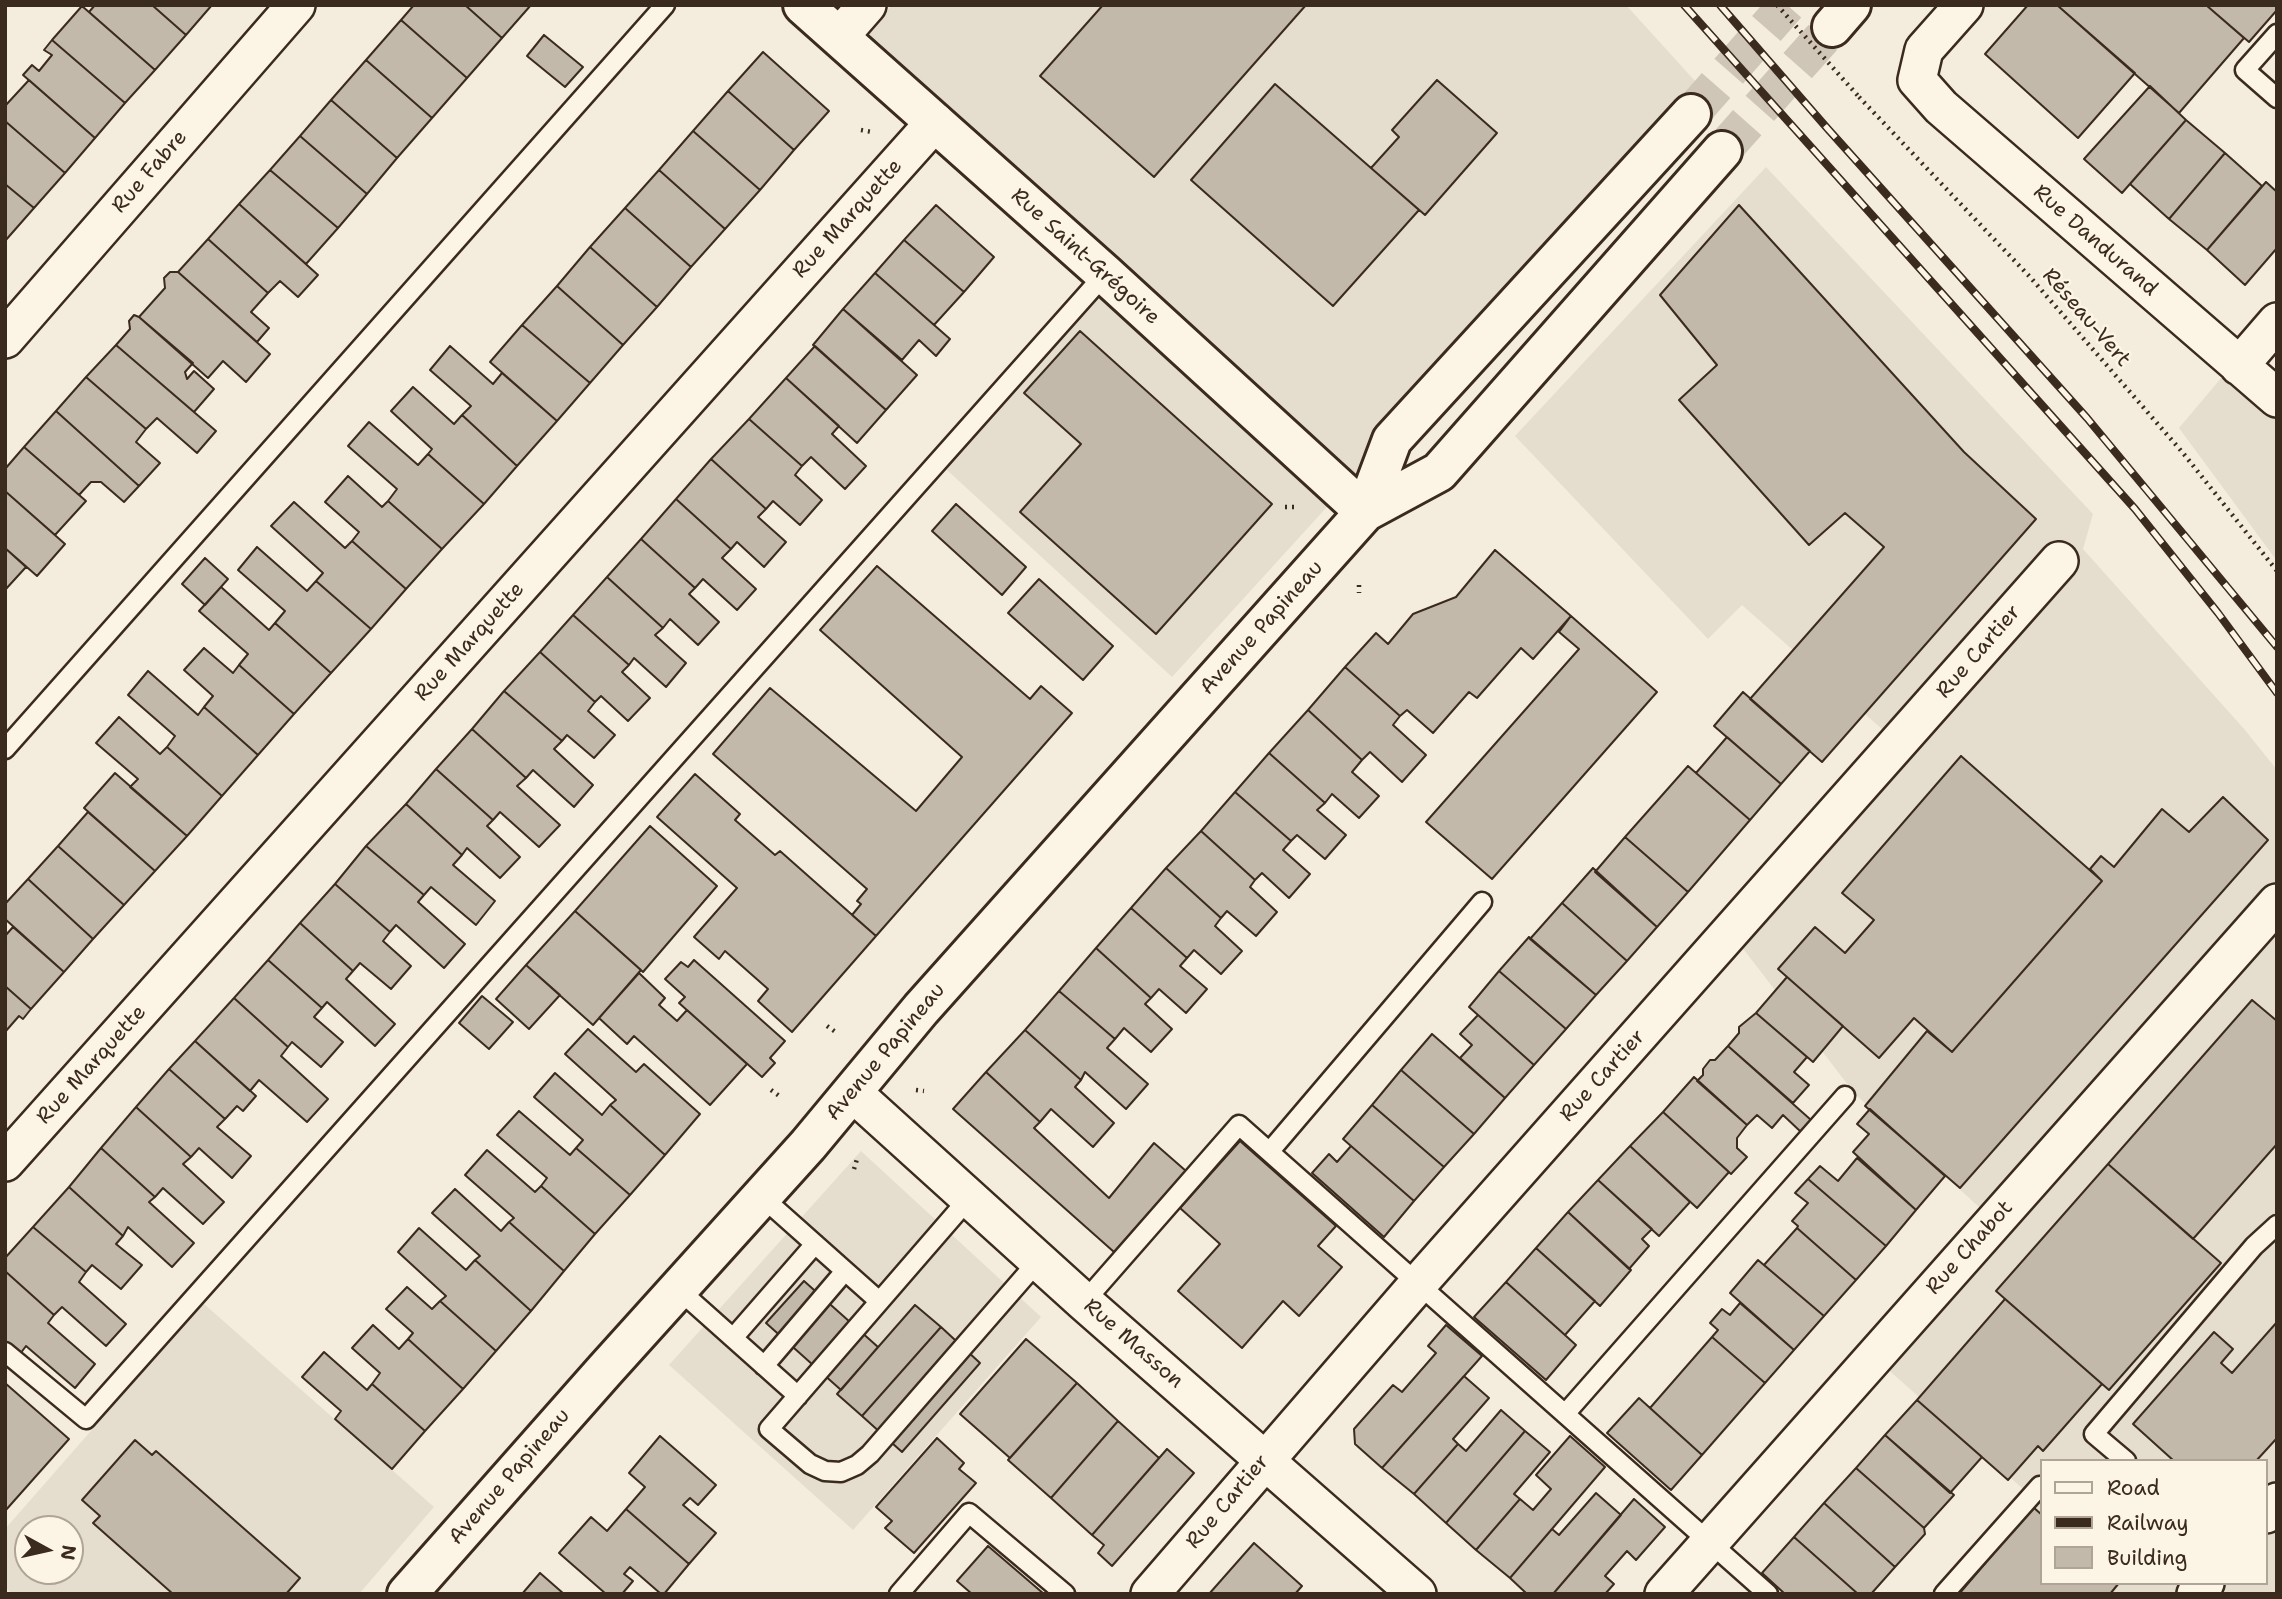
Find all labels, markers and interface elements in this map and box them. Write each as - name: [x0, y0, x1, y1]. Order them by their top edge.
- street label: Rue Fabre: [107, 125, 193, 219]
- street label: Rue Marquette: [788, 154, 908, 284]
- street label: Rue Dandurand: [2027, 180, 2163, 302]
- street label: Rue Saint-Grégoire: [1005, 183, 1165, 331]
- street label: Réseau-Vert: [2036, 264, 2136, 372]
- street label: Avenue Papineau: [1195, 556, 1329, 700]
- street label: Rue Marquette: [410, 577, 530, 707]
- street label: Rue Cartier: [1932, 600, 2026, 704]
- street label: Avenue Papineau: [821, 978, 951, 1126]
- street label: Rue Marquette: [32, 1000, 152, 1130]
- street label: Rue Cartier: [1555, 1025, 1651, 1127]
- street label: Rue Chabot: [1921, 1196, 2019, 1300]
- street label: Rue Masson: [1078, 1294, 1188, 1394]
- street label: Avenue Papineau: [444, 1404, 576, 1550]
- street label: Rue Cartier: [1181, 1450, 1275, 1554]
- legend: [2040, 1459, 2268, 1585]
- text: Road: [2107, 1474, 2160, 1502]
- text: Railway: [2107, 1509, 2189, 1537]
- north arrow: [14, 1515, 84, 1585]
- text: N: [55, 1544, 82, 1562]
- text: Building: [2107, 1544, 2187, 1572]

